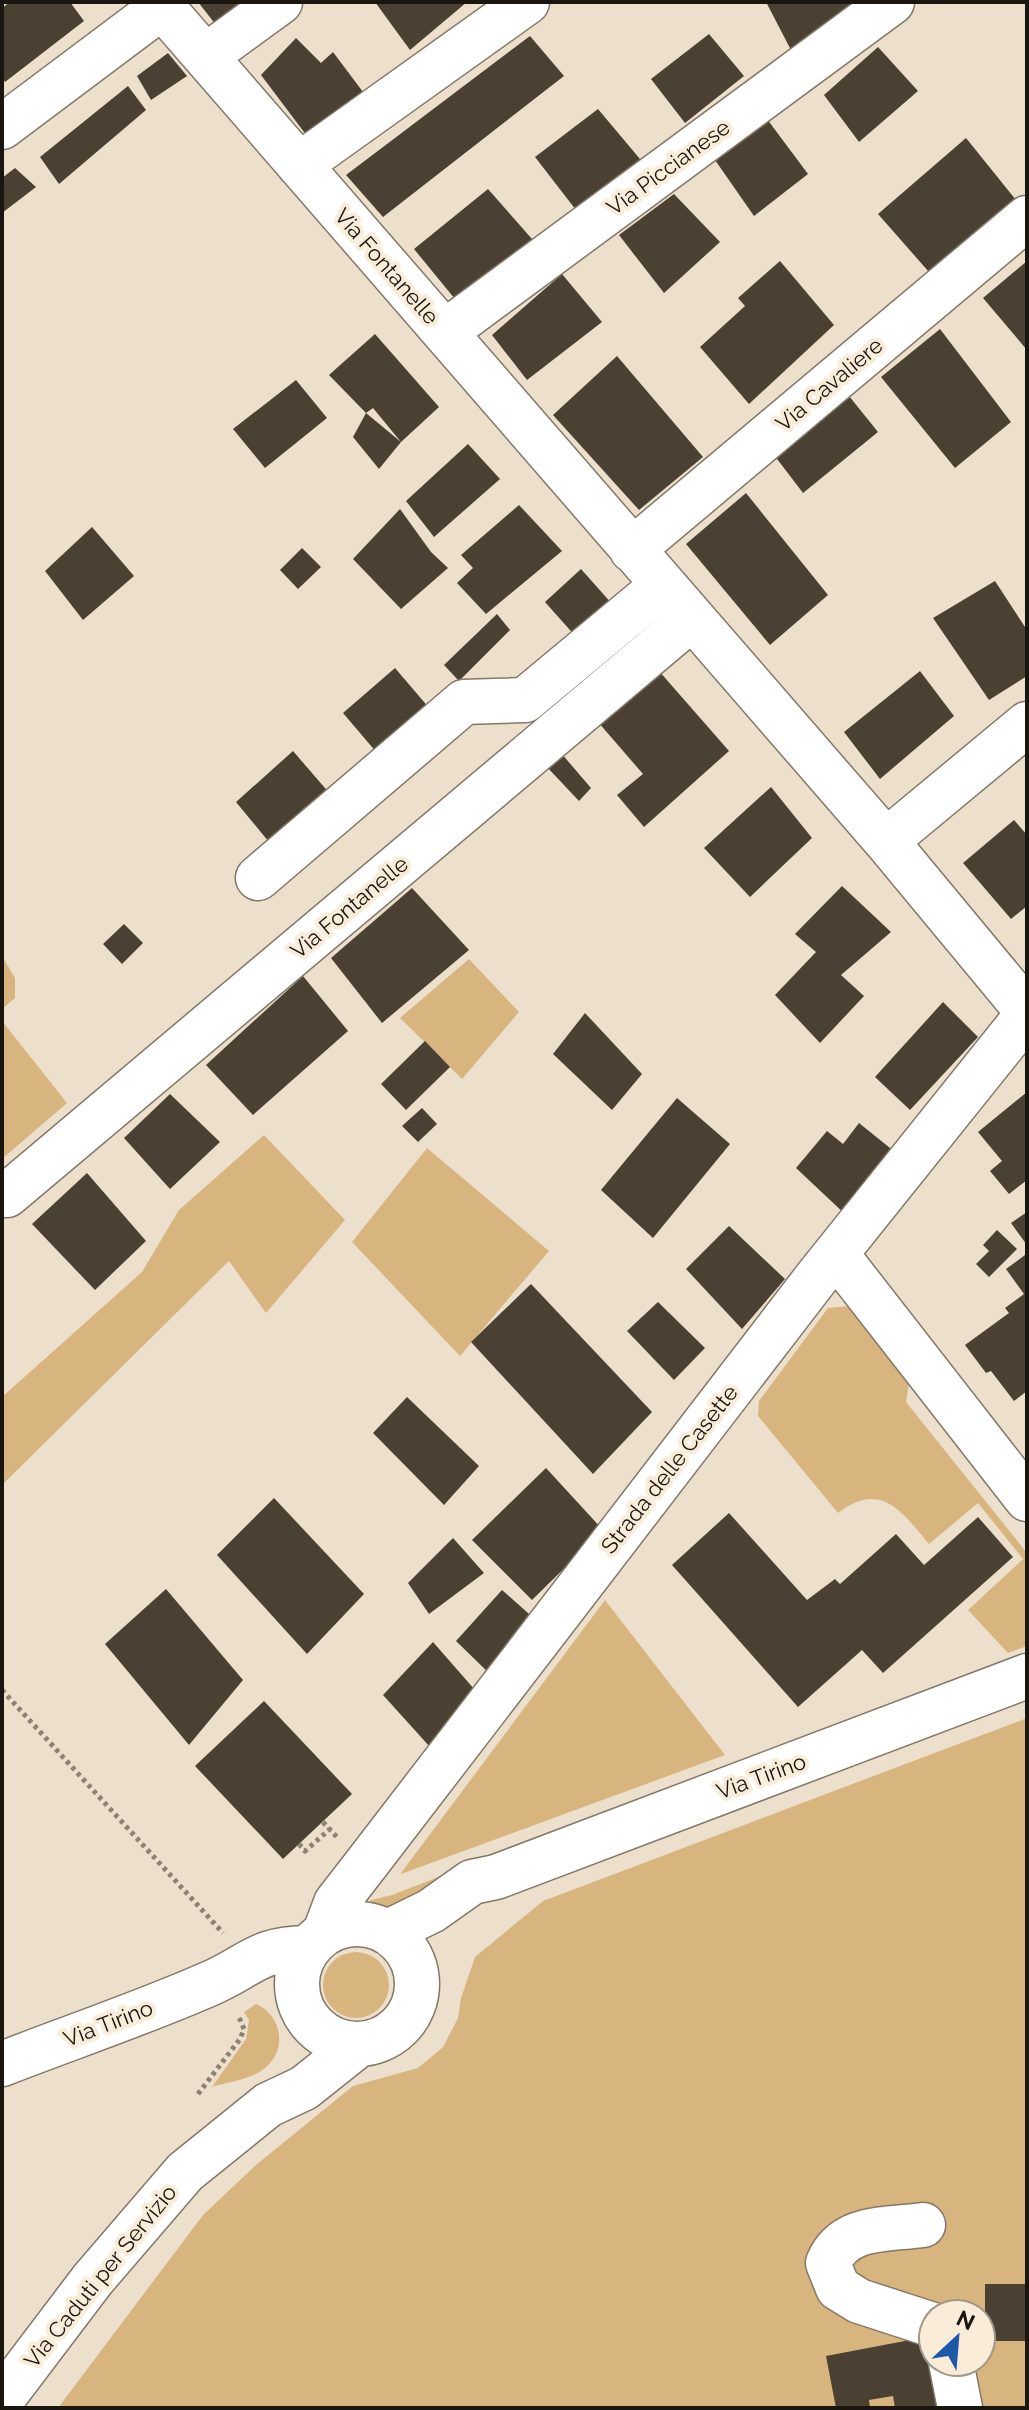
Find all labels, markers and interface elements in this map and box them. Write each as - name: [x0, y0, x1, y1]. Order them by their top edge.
- street label: Via Piccianese: [601, 114, 735, 220]
- street label: Via Fontanelle: [330, 203, 445, 329]
- street label: Via Cavaliere: [770, 332, 888, 436]
- street label: Via Fontanelle: [285, 850, 413, 964]
- street label: Strada delle Casette: [595, 1380, 743, 1558]
- street label: Via Tirino: [713, 1748, 809, 1804]
- street label: Via Tirino: [60, 1994, 156, 2052]
- street label: Via Caduti per Servizio: [18, 2179, 182, 2373]
- north arrow: [917, 2298, 997, 2378]
- text: N: [953, 2305, 979, 2335]

